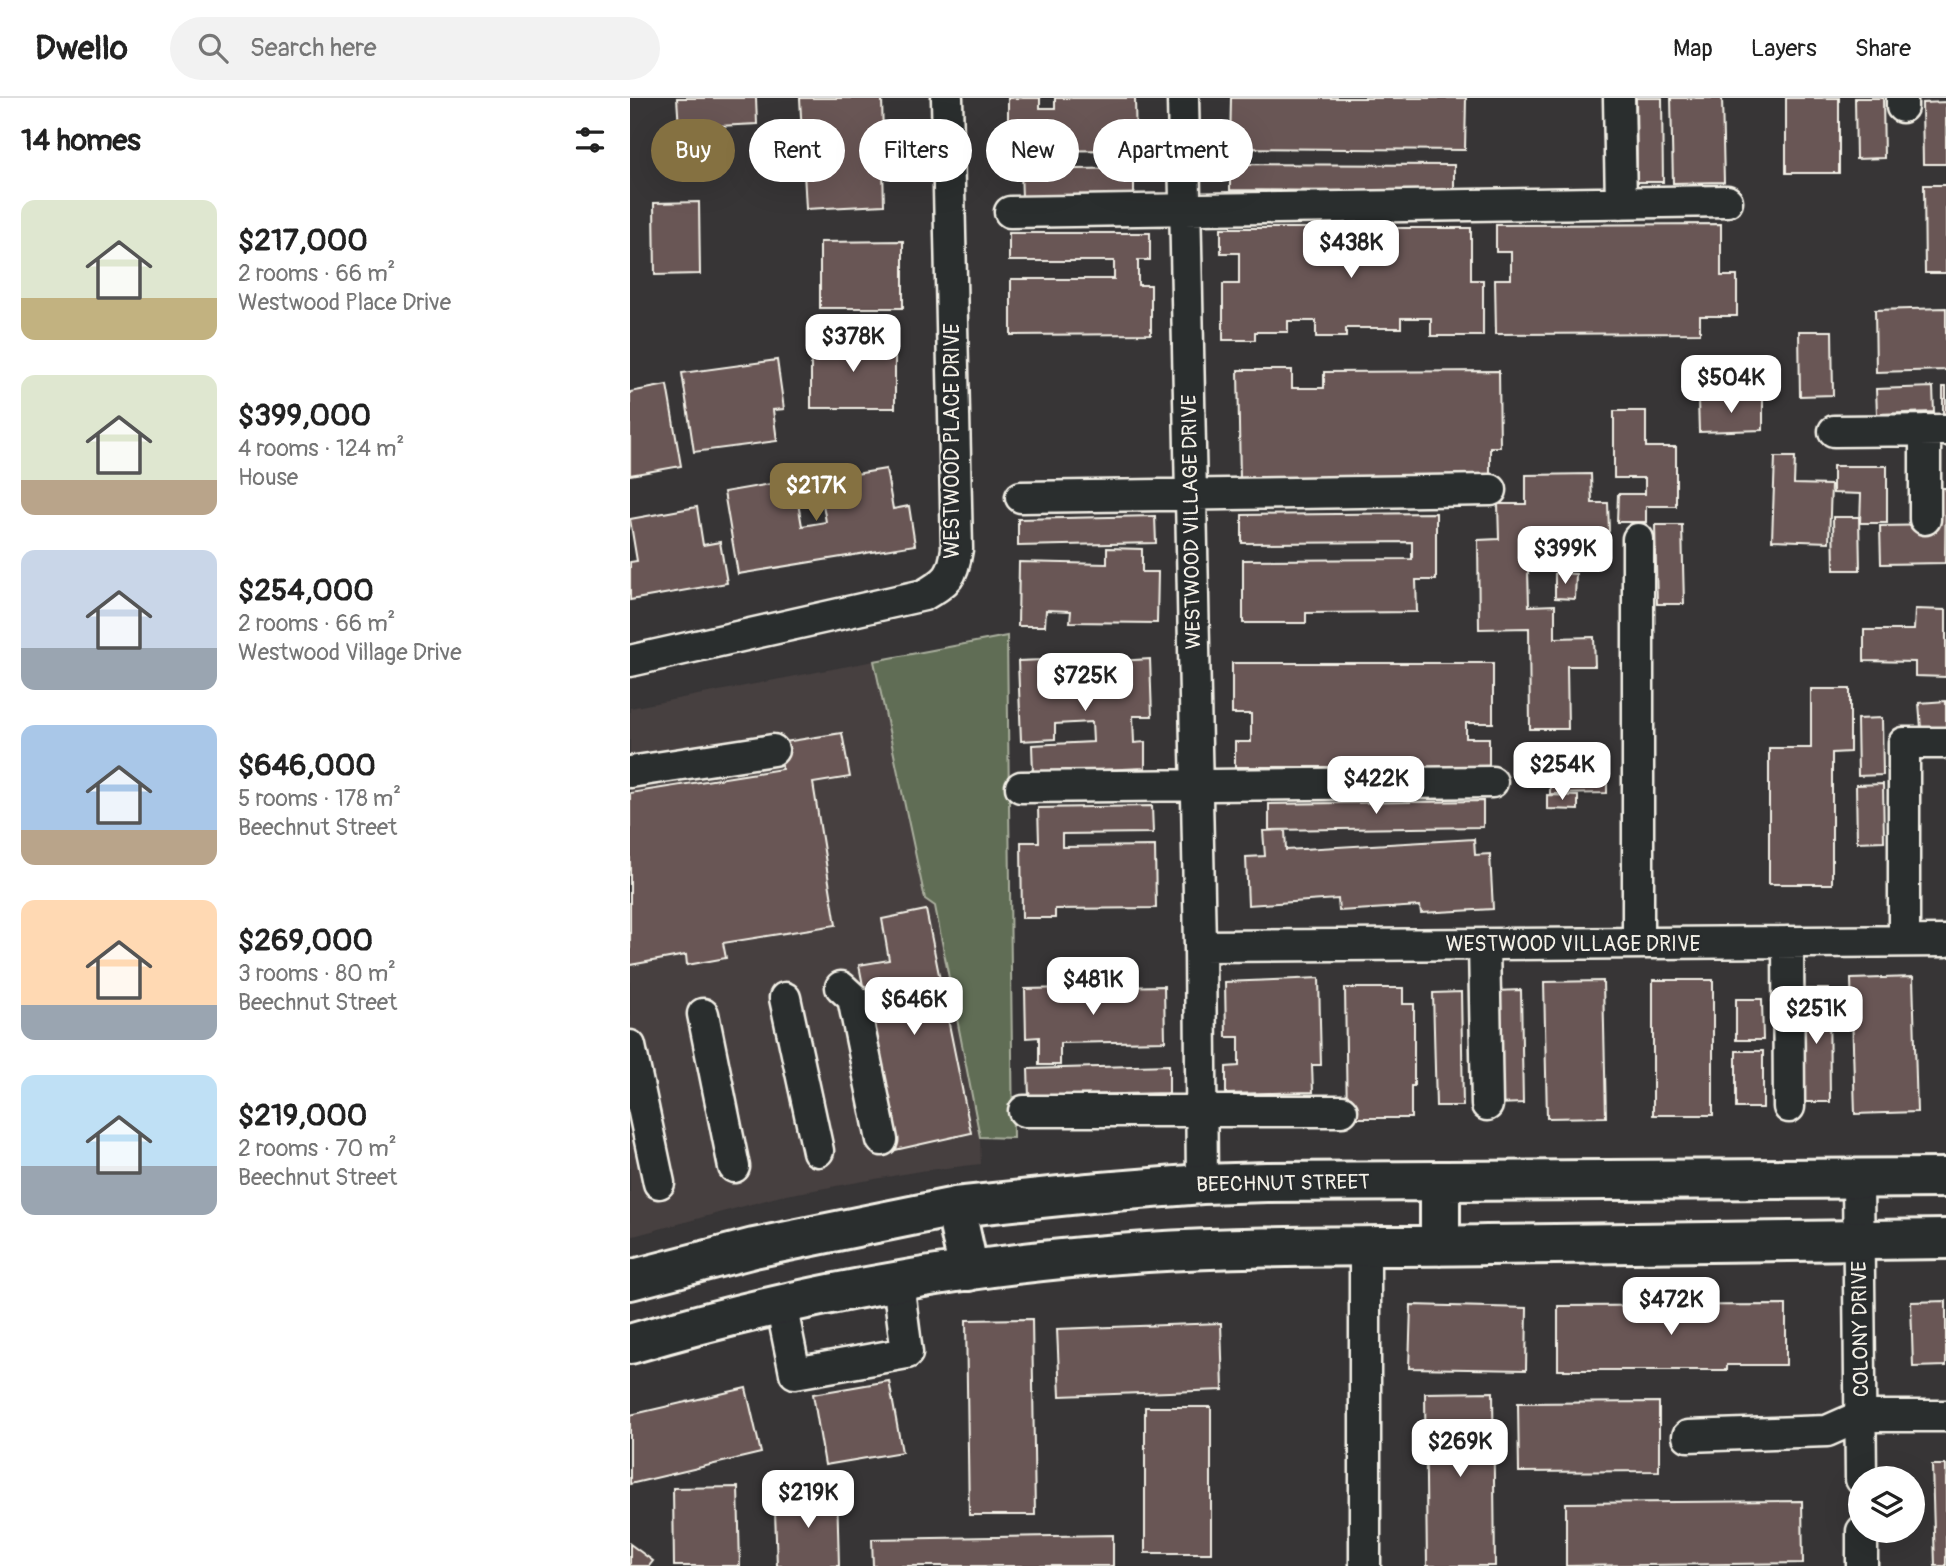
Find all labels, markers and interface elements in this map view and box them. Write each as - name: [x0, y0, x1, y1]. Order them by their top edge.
- search box: [170, 17, 660, 80]
- text: Dwello: [35, 28, 128, 69]
- icon: search: [194, 29, 232, 67]
- text: Search here: [250, 32, 377, 64]
- text: Map: [1673, 34, 1713, 63]
- text: Layers: [1751, 34, 1817, 63]
- text: Share: [1855, 34, 1911, 63]
- chip: Buy: [651, 119, 735, 182]
- chip: Rent: [749, 119, 845, 182]
- chip: Filters: [859, 119, 972, 182]
- chip: New: [986, 119, 1079, 182]
- chip: Apartment: [1093, 119, 1253, 182]
- icon: filters: [571, 121, 609, 159]
- text: 14 homes: [21, 122, 141, 159]
- pin: $438K: [1302, 220, 1400, 280]
- text: $217,000: [238, 222, 368, 259]
- icon: home: [77, 228, 161, 312]
- text: $438K: [1319, 228, 1383, 257]
- text: 2 rooms · 66 m²: [238, 259, 395, 288]
- text: Westwood Place Drive: [238, 288, 451, 317]
- pin: $378K: [804, 314, 902, 374]
- text: $378K: [822, 322, 884, 351]
- street label: WESTWOOD PLACE DRIVE: [939, 323, 966, 559]
- pin: $504K: [1682, 356, 1780, 415]
- text: $504K: [1697, 363, 1765, 392]
- street label: WESTWOOD VILLAGE DRIVE: [1176, 394, 1207, 650]
- text: $399,000: [238, 397, 371, 434]
- icon: home: [77, 403, 161, 487]
- text: 4 rooms · 124 m²: [238, 434, 404, 463]
- text: House: [238, 463, 298, 492]
- pin: $217K: [767, 464, 865, 523]
- text: $217K: [786, 471, 846, 500]
- pin: $399K: [1516, 526, 1614, 586]
- text: $399K: [1534, 534, 1596, 563]
- text: $254,000: [238, 572, 374, 609]
- icon: home: [77, 578, 161, 662]
- text: 2 rooms · 66 m²: [238, 609, 395, 638]
- text: Westwood Village Drive: [238, 638, 462, 667]
- pin: $725K: [1036, 654, 1134, 713]
- text: $725K: [1053, 661, 1117, 690]
- pin: $254K: [1513, 742, 1611, 802]
- text: $646,000: [238, 747, 376, 784]
- text: $254K: [1530, 750, 1595, 779]
- icon: home: [77, 753, 161, 837]
- pin: $422K: [1327, 756, 1425, 816]
- text: $422K: [1343, 764, 1409, 793]
- text: 5 rooms · 178 m²: [238, 784, 401, 813]
- text: Beechnut Street: [238, 813, 397, 842]
- text: $269,000: [238, 922, 373, 959]
- icon: home: [77, 928, 161, 1012]
- street label: WESTWOOD VILLAGE DRIVE: [1445, 931, 1701, 958]
- pin: $481K: [1044, 958, 1142, 1017]
- text: 3 rooms · 80 m²: [238, 959, 396, 988]
- text: $481K: [1063, 965, 1123, 994]
- pin: $646K: [865, 978, 963, 1037]
- text: $646K: [881, 985, 947, 1014]
- pin: $251K: [1767, 986, 1865, 1046]
- text: Beechnut Street: [238, 988, 397, 1017]
- text: $251K: [1786, 994, 1846, 1023]
- text: $219,000: [238, 1097, 367, 1134]
- icon: home: [77, 1103, 161, 1187]
- text: 2 rooms · 70 m²: [238, 1134, 397, 1163]
- text: Beechnut Street: [238, 1163, 397, 1192]
- street label: BEECHNUT STREET: [1196, 1168, 1370, 1199]
- street label: COLONY DRIVE: [1846, 1261, 1875, 1397]
- pin: $472K: [1622, 1278, 1720, 1337]
- text: $472K: [1639, 1285, 1703, 1314]
- pin: $269K: [1411, 1420, 1509, 1479]
- text: $269K: [1428, 1427, 1492, 1456]
- map controls: [1848, 1466, 1925, 1543]
- button: layers: [1848, 1466, 1925, 1543]
- pin: $219K: [759, 1470, 857, 1530]
- text: $219K: [778, 1478, 838, 1507]

